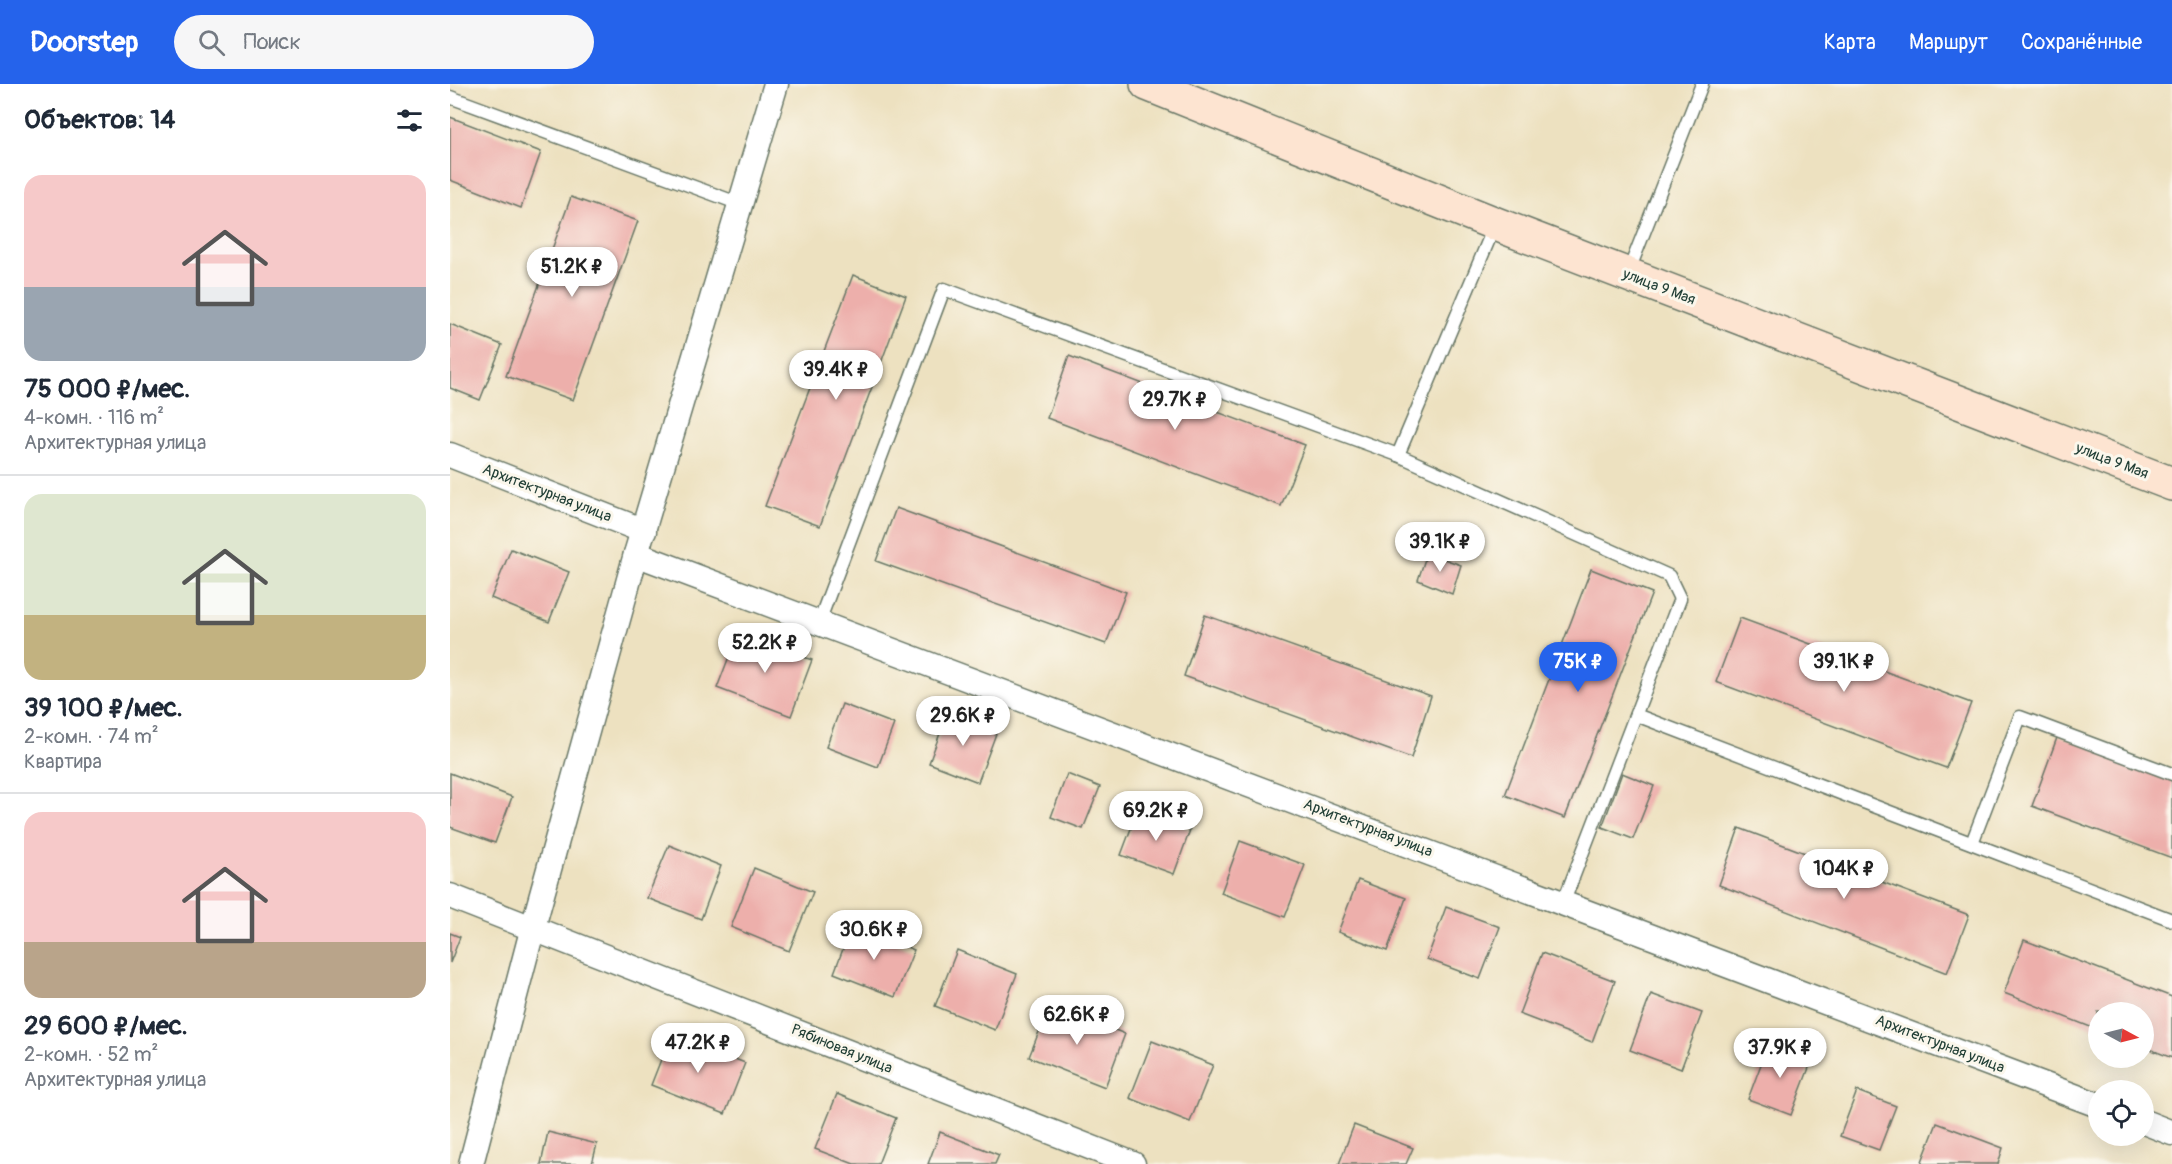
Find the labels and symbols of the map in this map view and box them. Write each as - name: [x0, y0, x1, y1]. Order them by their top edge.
- pin: 51.2K ₽: [517, 247, 627, 298]
- street label: улица 9 Мая: [1619, 264, 1698, 310]
- pin: 39.4K ₽: [781, 350, 891, 401]
- pin: 29.7K ₽: [1120, 380, 1230, 431]
- street label: улица 9 Мая: [2072, 438, 2151, 484]
- street label: Архитектурная улица: [480, 460, 614, 526]
- pin: 39.1K ₽: [1385, 522, 1495, 573]
- pin: 52.2K ₽: [710, 623, 820, 674]
- pin: 75K ₽: [1536, 642, 1620, 693]
- pin: 39.1K ₽: [1789, 642, 1899, 693]
- pin: 29.6K ₽: [908, 696, 1018, 747]
- pin: 69.2K ₽: [1101, 791, 1211, 842]
- street label: Архитектурная улица: [1301, 795, 1435, 861]
- pin: 104K ₽: [1795, 849, 1893, 900]
- pin: 30.6K ₽: [819, 910, 929, 961]
- pin: 62.6K ₽: [1022, 995, 1132, 1046]
- north arrow: [2088, 1002, 2154, 1068]
- street label: Архитектурная улица: [1873, 1011, 2007, 1077]
- street label: Рябиновая улица: [789, 1020, 895, 1078]
- pin: 47.2K ₽: [643, 1023, 753, 1074]
- pin: 37.9K ₽: [1725, 1028, 1835, 1079]

